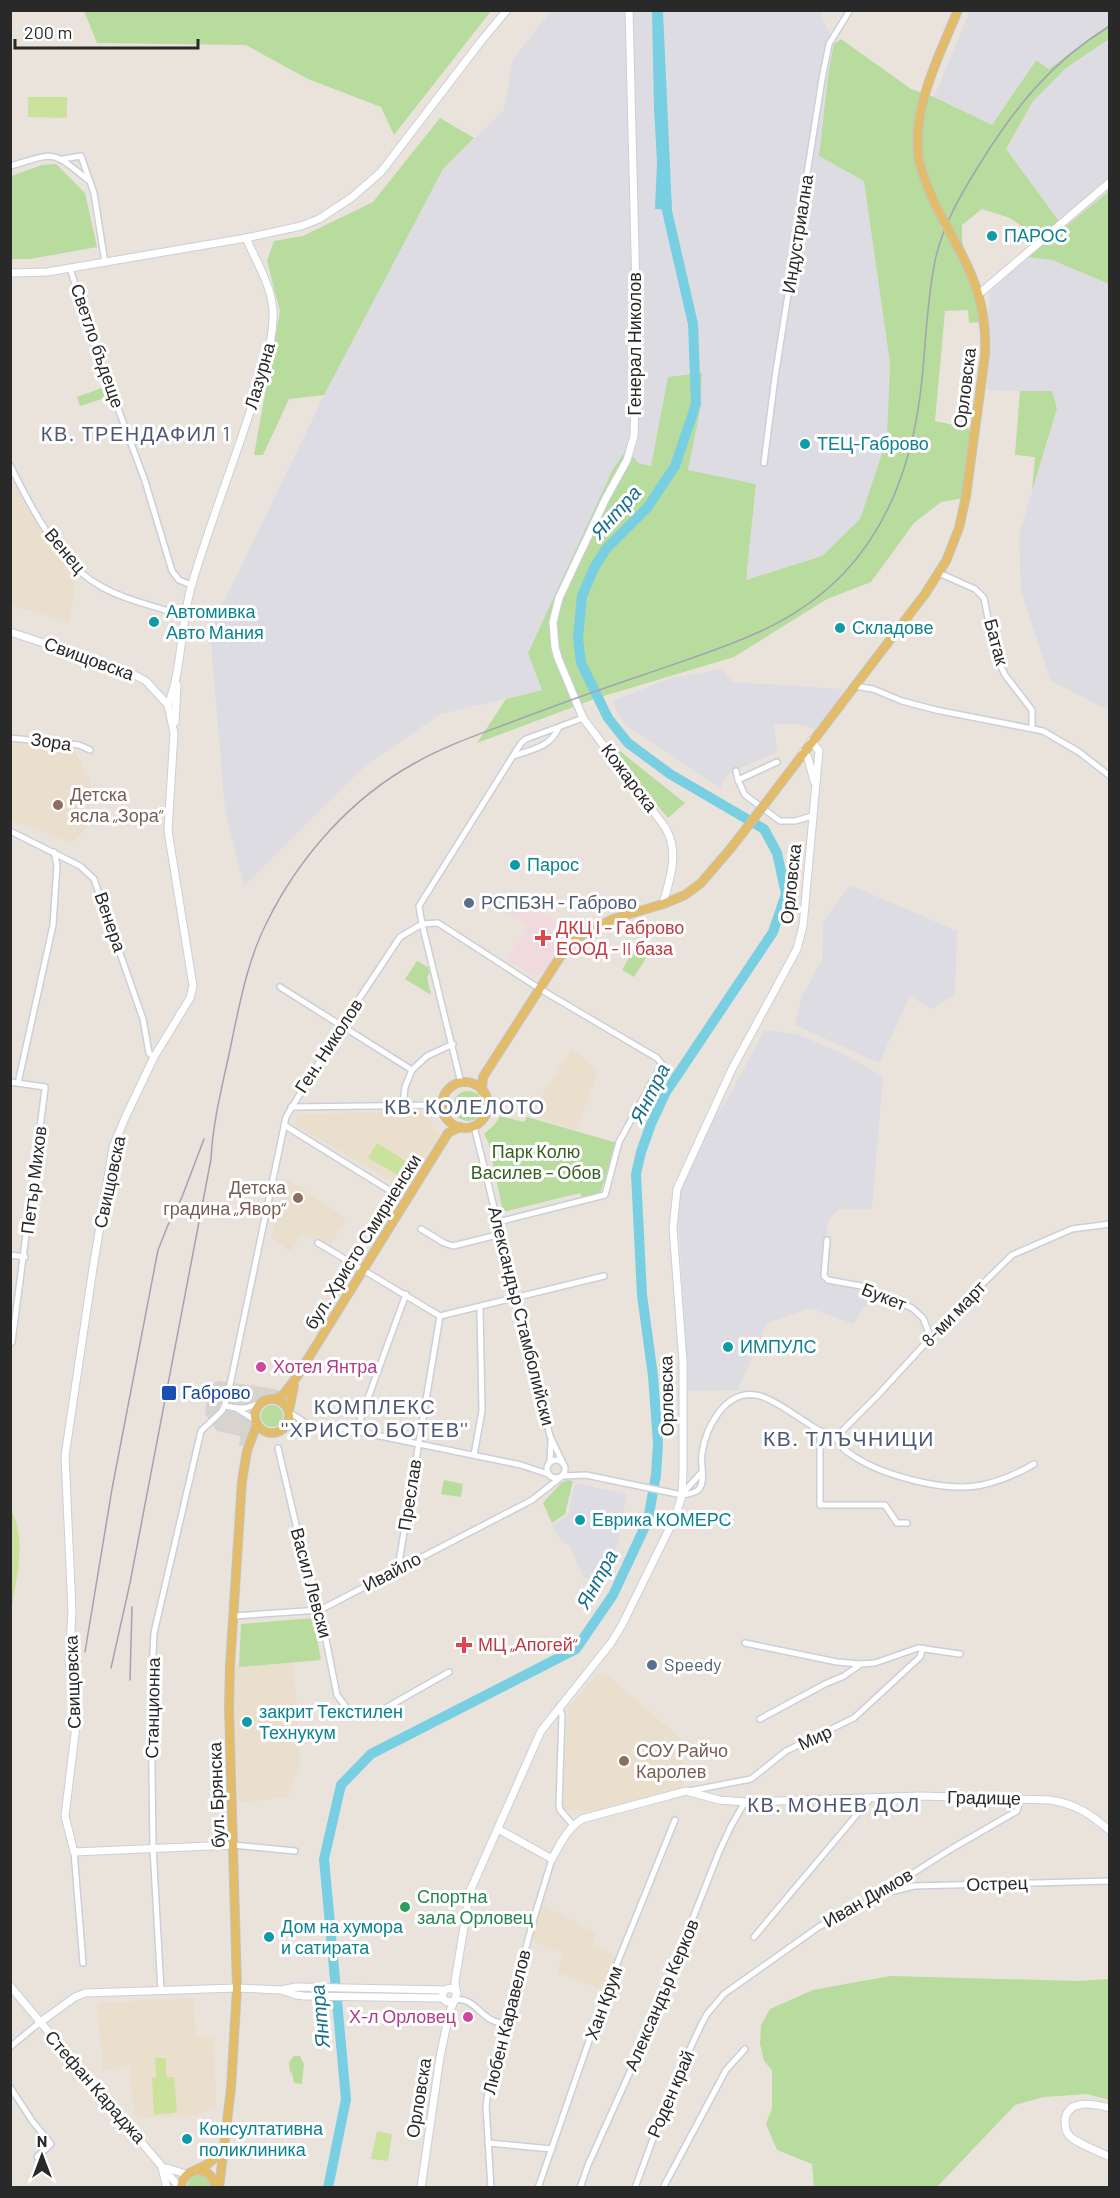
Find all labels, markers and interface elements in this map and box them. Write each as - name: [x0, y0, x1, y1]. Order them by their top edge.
- scale bar: [15, 12, 198, 50]
- text: 200 m: [24, 21, 72, 43]
- street label: Индустриална: [777, 172, 817, 295]
- place label: ПАРОС: [1004, 224, 1068, 246]
- marker: ПАРОС: [985, 229, 999, 243]
- street label: Генерал Николов: [623, 272, 645, 416]
- street label: Светло бъдеще: [66, 281, 130, 411]
- street label: Лазурна: [239, 339, 279, 412]
- street label: Орловска: [948, 345, 980, 429]
- district label: КВ. ТРЕНДАФИЛ 1: [41, 421, 231, 445]
- place label: ТЕЦ-Габрово: [817, 432, 929, 454]
- marker: ТЕЦ-Габрово: [798, 437, 812, 451]
- water label: Янтра: [584, 480, 645, 544]
- street label: Венец: [41, 523, 91, 577]
- place label: Автомивка Авто Мания: [166, 600, 264, 643]
- marker: Автомивка Авто Мания: [147, 615, 161, 629]
- place label: Складове: [852, 616, 933, 638]
- street label: Батак: [980, 616, 1014, 668]
- marker: Складове: [833, 621, 847, 635]
- street label: Свищовска: [41, 632, 138, 685]
- street label: Зора: [29, 727, 74, 755]
- street label: Кожарска: [597, 739, 663, 817]
- place label: Детска ясла „Зора“: [70, 783, 164, 826]
- marker: Детска ясла „Зора“: [51, 798, 65, 812]
- street label: Орловска: [775, 842, 805, 925]
- place label: Парос: [527, 853, 579, 875]
- marker: Парос: [508, 858, 522, 872]
- street label: Венера: [90, 889, 132, 955]
- place label: РСПБЗН - Габрово: [481, 891, 637, 913]
- marker: РСПБЗН - Габрово: [462, 896, 476, 910]
- place label: ДКЦ І – Габрово ЕООД - II база: [556, 916, 684, 959]
- marker: ДКЦ І – Габрово ЕООД - II база: [534, 929, 552, 947]
- street label: Ген. Николов: [289, 994, 367, 1097]
- water label: Янтра: [624, 1059, 674, 1127]
- district label: КВ. КОЛЕЛОТО: [384, 1094, 546, 1118]
- street label: Петър Михов: [15, 1124, 51, 1235]
- street label: Свищовска: [89, 1133, 130, 1230]
- park label: Парк Колю Василев – Обов: [471, 1140, 601, 1183]
- street label: бул. Христо Смирненски: [299, 1150, 425, 1333]
- place label: Детска градина „Явор“: [163, 1176, 287, 1219]
- marker: Детска градина „Явор“: [291, 1191, 305, 1205]
- street label: Александър Стамболийски: [484, 1204, 560, 1428]
- street label: 8-ми март: [917, 1276, 990, 1351]
- street label: Букет: [859, 1277, 910, 1315]
- place label: ИМПУЛС: [740, 1335, 817, 1357]
- marker: ИМПУЛС: [721, 1340, 735, 1354]
- street label: Орловска: [654, 1354, 678, 1437]
- place label: Хотел Янтра: [273, 1355, 378, 1377]
- marker: Хотел Янтра: [254, 1360, 268, 1374]
- place label: Габрово: [182, 1381, 250, 1403]
- marker: Габрово: [160, 1384, 178, 1402]
- district label: КОМПЛЕКС ''ХРИСТО БОТЕВ'': [281, 1394, 469, 1441]
- district label: КВ. ТЛЪЧНИЦИ: [763, 1425, 935, 1450]
- street label: Преслав: [393, 1458, 426, 1532]
- place label: Еврика КОМЕРС: [592, 1508, 732, 1530]
- marker: Еврика КОМЕРС: [573, 1513, 587, 1527]
- street label: Васил Левски: [287, 1525, 337, 1640]
- water label: Янтра: [570, 1545, 622, 1613]
- street label: Ивайло: [359, 1547, 425, 1596]
- place label: МЦ „Апогей“: [478, 1633, 578, 1655]
- street label: Свищовска: [59, 1634, 85, 1729]
- marker: МЦ „Апогей“: [455, 1636, 473, 1654]
- place label: Speedy: [664, 1653, 722, 1675]
- street label: Станционна: [140, 1656, 164, 1759]
- marker: Speedy: [645, 1658, 659, 1672]
- place label: закрит Текстилен Технукум: [259, 1700, 403, 1743]
- marker: закрит Текстилен Технукум: [240, 1715, 254, 1729]
- street label: Мир: [794, 1720, 835, 1754]
- place label: СОУ Райчо Каролев: [636, 1739, 728, 1782]
- street label: бул. Брянска: [203, 1741, 229, 1848]
- marker: СОУ Райчо Каролев: [617, 1754, 631, 1768]
- street label: Градище: [947, 1785, 1021, 1809]
- district label: КВ. МОНЕВ ДОЛ: [747, 1792, 921, 1816]
- street label: Иван Димов: [819, 1863, 916, 1932]
- street label: Острец: [966, 1871, 1028, 1895]
- place label: Спортна зала Орловец: [417, 1885, 533, 1928]
- marker: Спортна зала Орловец: [398, 1900, 412, 1914]
- place label: Дом на хумора и сатирата: [281, 1915, 404, 1958]
- street label: Александър Керков: [619, 1915, 703, 2074]
- marker: Дом на хумора и сатирата: [262, 1930, 276, 1944]
- street label: Любен Каравелов: [477, 1947, 535, 2096]
- street label: Хан Крум: [580, 1963, 627, 2043]
- water label: Янтра: [304, 1983, 334, 2050]
- place label: Х-л Орловец: [349, 2005, 456, 2027]
- marker: Х-л Орловец: [461, 2010, 475, 2024]
- street label: Стефан Караджа: [41, 2025, 151, 2148]
- street label: Роден край: [642, 2047, 698, 2141]
- street label: Орловска: [401, 2055, 435, 2139]
- place label: Консултативна поликлиника: [199, 2117, 324, 2160]
- north arrow: [12, 2126, 72, 2186]
- text: N: [37, 2131, 47, 2150]
- marker: Консултативна поликлиника: [180, 2132, 194, 2146]

